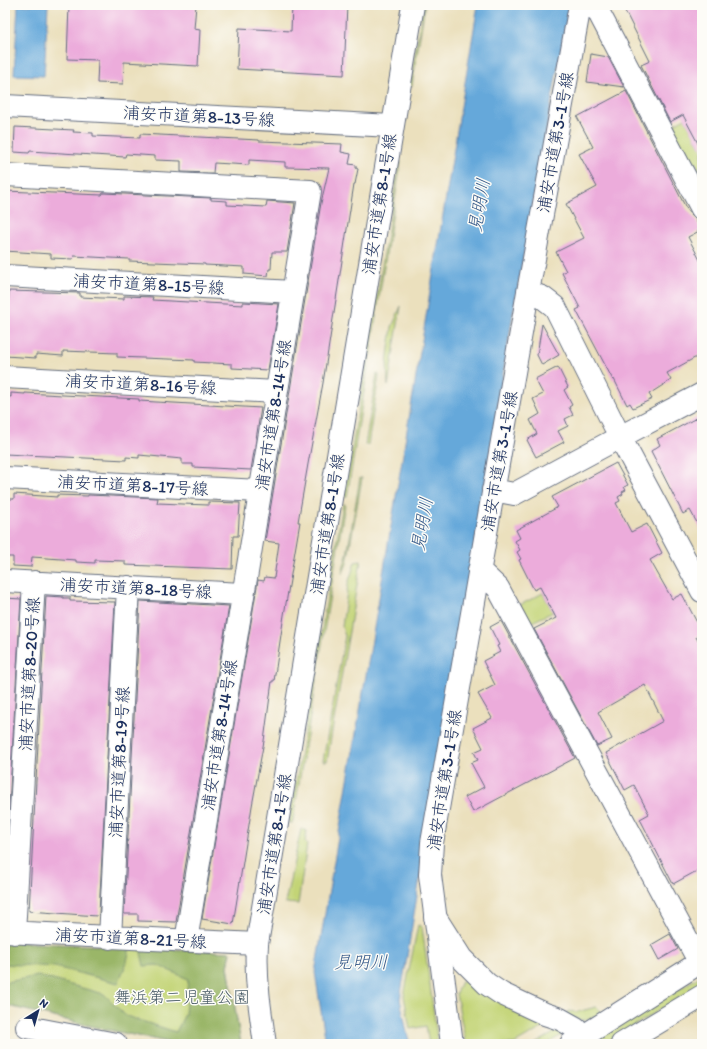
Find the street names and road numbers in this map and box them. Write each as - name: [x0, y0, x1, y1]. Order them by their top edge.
- street label: 浦安市道第3-1号線: [533, 70, 577, 214]
- street label: 浦安市道第8-13号線: [122, 102, 276, 130]
- street label: 浦安市道第8-1号線: [358, 132, 400, 276]
- street label: 浦安市道第8-15号線: [73, 270, 225, 298]
- street label: 浦安市道第8-14号線: [251, 338, 295, 492]
- street label: 浦安市道第8-16号線: [65, 370, 217, 398]
- street label: 浦安市道第3-1号線: [477, 389, 521, 533]
- street label: 浦安市道第8-1号線: [306, 452, 348, 596]
- street label: 浦安市道第8-17号線: [57, 471, 209, 499]
- street label: 浦安市道第8-18号線: [59, 574, 213, 602]
- street label: 浦安市道第8-20号線: [15, 596, 43, 752]
- street label: 浦安市道第8-14号線: [197, 658, 241, 812]
- street label: 浦安市道第8-19号線: [105, 686, 133, 838]
- street label: 浦安市道第3-1号線: [423, 708, 465, 852]
- street label: 浦安市道第8-1号線: [253, 772, 295, 916]
- street label: 浦安市道第8-21号線: [55, 924, 207, 952]

